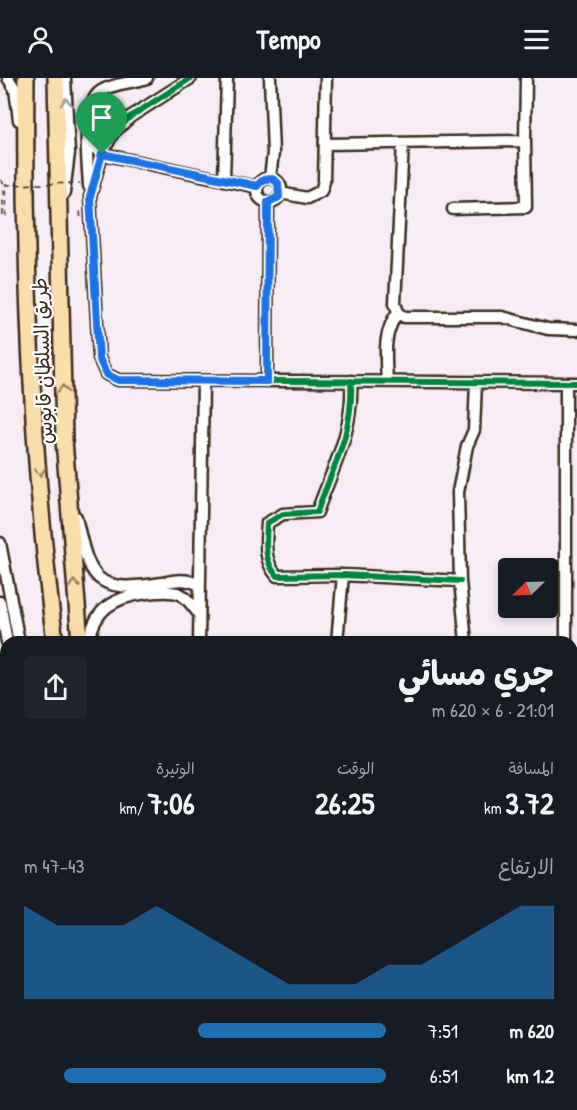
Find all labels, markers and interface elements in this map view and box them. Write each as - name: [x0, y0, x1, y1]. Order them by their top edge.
- text: Tempo: [256, 21, 321, 57]
- icon: person: [24, 23, 57, 56]
- icon: menu: [520, 23, 553, 56]
- pin: [76, 92, 127, 154]
- one-way arrow: [60, 98, 73, 107]
- icon: arrive: [85, 101, 118, 134]
- street label: طريق السلطان قابوس: [26, 277, 58, 445]
- one-way arrow: [57, 385, 69, 394]
- one-way arrow: [33, 468, 46, 477]
- north arrow: [498, 558, 558, 618]
- map controls: [498, 558, 558, 618]
- one-way arrow: [67, 579, 80, 588]
- text: جري مسائي: [398, 651, 554, 695]
- button: share: [24, 656, 87, 719]
- text: 21:01 · 6 × 620 m: [432, 696, 554, 723]
- text: الوتيرة: [156, 757, 195, 779]
- text: الوقت: [337, 757, 374, 779]
- text: المسافة: [508, 757, 554, 779]
- text: 7:06: [147, 783, 195, 823]
- text: 26:25: [315, 783, 374, 823]
- text: 3.72: [505, 783, 554, 823]
- text: /km: [119, 797, 147, 819]
- text: km: [484, 797, 505, 819]
- text: 43–47 m: [24, 852, 85, 879]
- text: الارتفاع: [498, 853, 554, 880]
- text: 7:51: [428, 1017, 458, 1044]
- text: 620 m: [509, 1017, 554, 1044]
- text: 6:51: [430, 1062, 458, 1089]
- text: 1.2 km: [507, 1062, 554, 1089]

